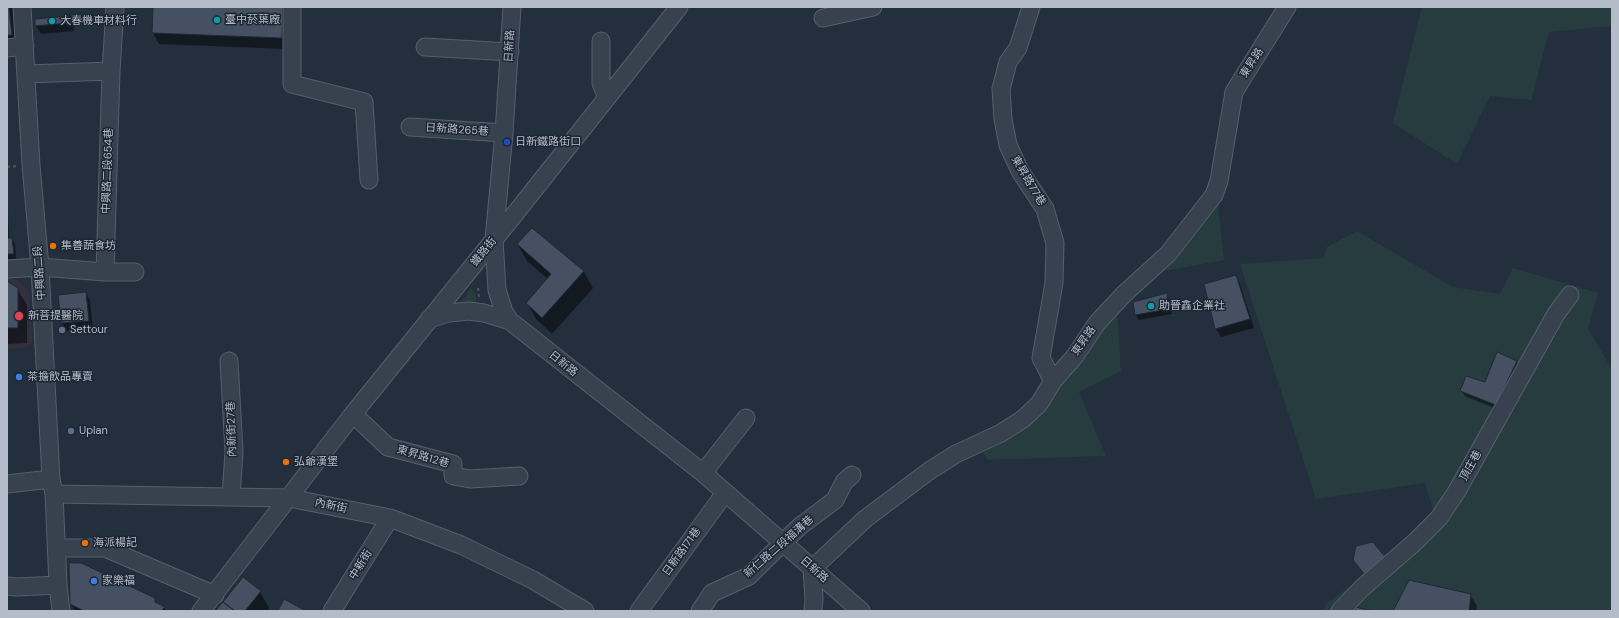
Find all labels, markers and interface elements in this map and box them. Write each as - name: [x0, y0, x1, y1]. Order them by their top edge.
- place label: 臺中菸葉廠: [225, 13, 280, 27]
- place label: 大春機車材料行: [60, 14, 137, 28]
- marker: 臺中菸葉廠: [212, 15, 222, 25]
- marker: 大春機車材料行: [47, 16, 57, 26]
- street label: 日新路: [503, 29, 517, 63]
- street label: 東昇路: [1237, 46, 1267, 80]
- street label: 日新路265巷: [425, 121, 489, 139]
- street label: 中興路二段654巷: [100, 128, 116, 214]
- place label: 日新鐵路街口: [515, 135, 581, 149]
- marker: 日新鐵路街口: [502, 137, 512, 147]
- street label: 東昇路77巷: [1008, 154, 1048, 208]
- street label: 鐵路街: [468, 235, 500, 269]
- place label: 集善蔬食坊: [61, 239, 116, 253]
- marker: 集善蔬食坊: [48, 241, 58, 251]
- street label: 中興路二段: [31, 245, 49, 301]
- place label: 助晉鑫企業社: [1159, 299, 1225, 313]
- marker: 助晉鑫企業社: [1146, 301, 1156, 311]
- place label: 新菩提醫院: [28, 309, 83, 323]
- marker: 新菩提醫院: [13, 310, 25, 322]
- place label: Settour: [70, 323, 108, 337]
- street label: 東昇路: [1069, 324, 1099, 358]
- marker: Settour: [57, 325, 67, 335]
- street label: 日新路: [546, 349, 580, 379]
- place label: 茶擔飲品專賣: [27, 370, 93, 384]
- marker: 茶擔飲品專賣: [14, 372, 24, 382]
- street label: 內新街27巷: [224, 401, 240, 457]
- place label: Uplan: [79, 424, 108, 438]
- marker: Uplan: [66, 426, 76, 436]
- street label: 東昇路12巷: [395, 443, 451, 471]
- street label: 頂庄巷: [1457, 448, 1485, 484]
- place label: 弘爺漢堡: [294, 455, 338, 469]
- marker: 弘爺漢堡: [281, 457, 291, 467]
- street label: 內新街: [313, 496, 349, 516]
- street label: 新仁路二段福溝巷: [741, 513, 817, 581]
- street label: 日新路171巷: [660, 525, 704, 579]
- place label: 海派楊記: [93, 536, 137, 550]
- marker: 海派楊記: [80, 538, 90, 548]
- street label: 中新街: [347, 548, 375, 582]
- street label: 日新路: [797, 554, 831, 586]
- place label: 家樂福: [102, 574, 135, 588]
- marker: 家樂福: [89, 576, 99, 586]

